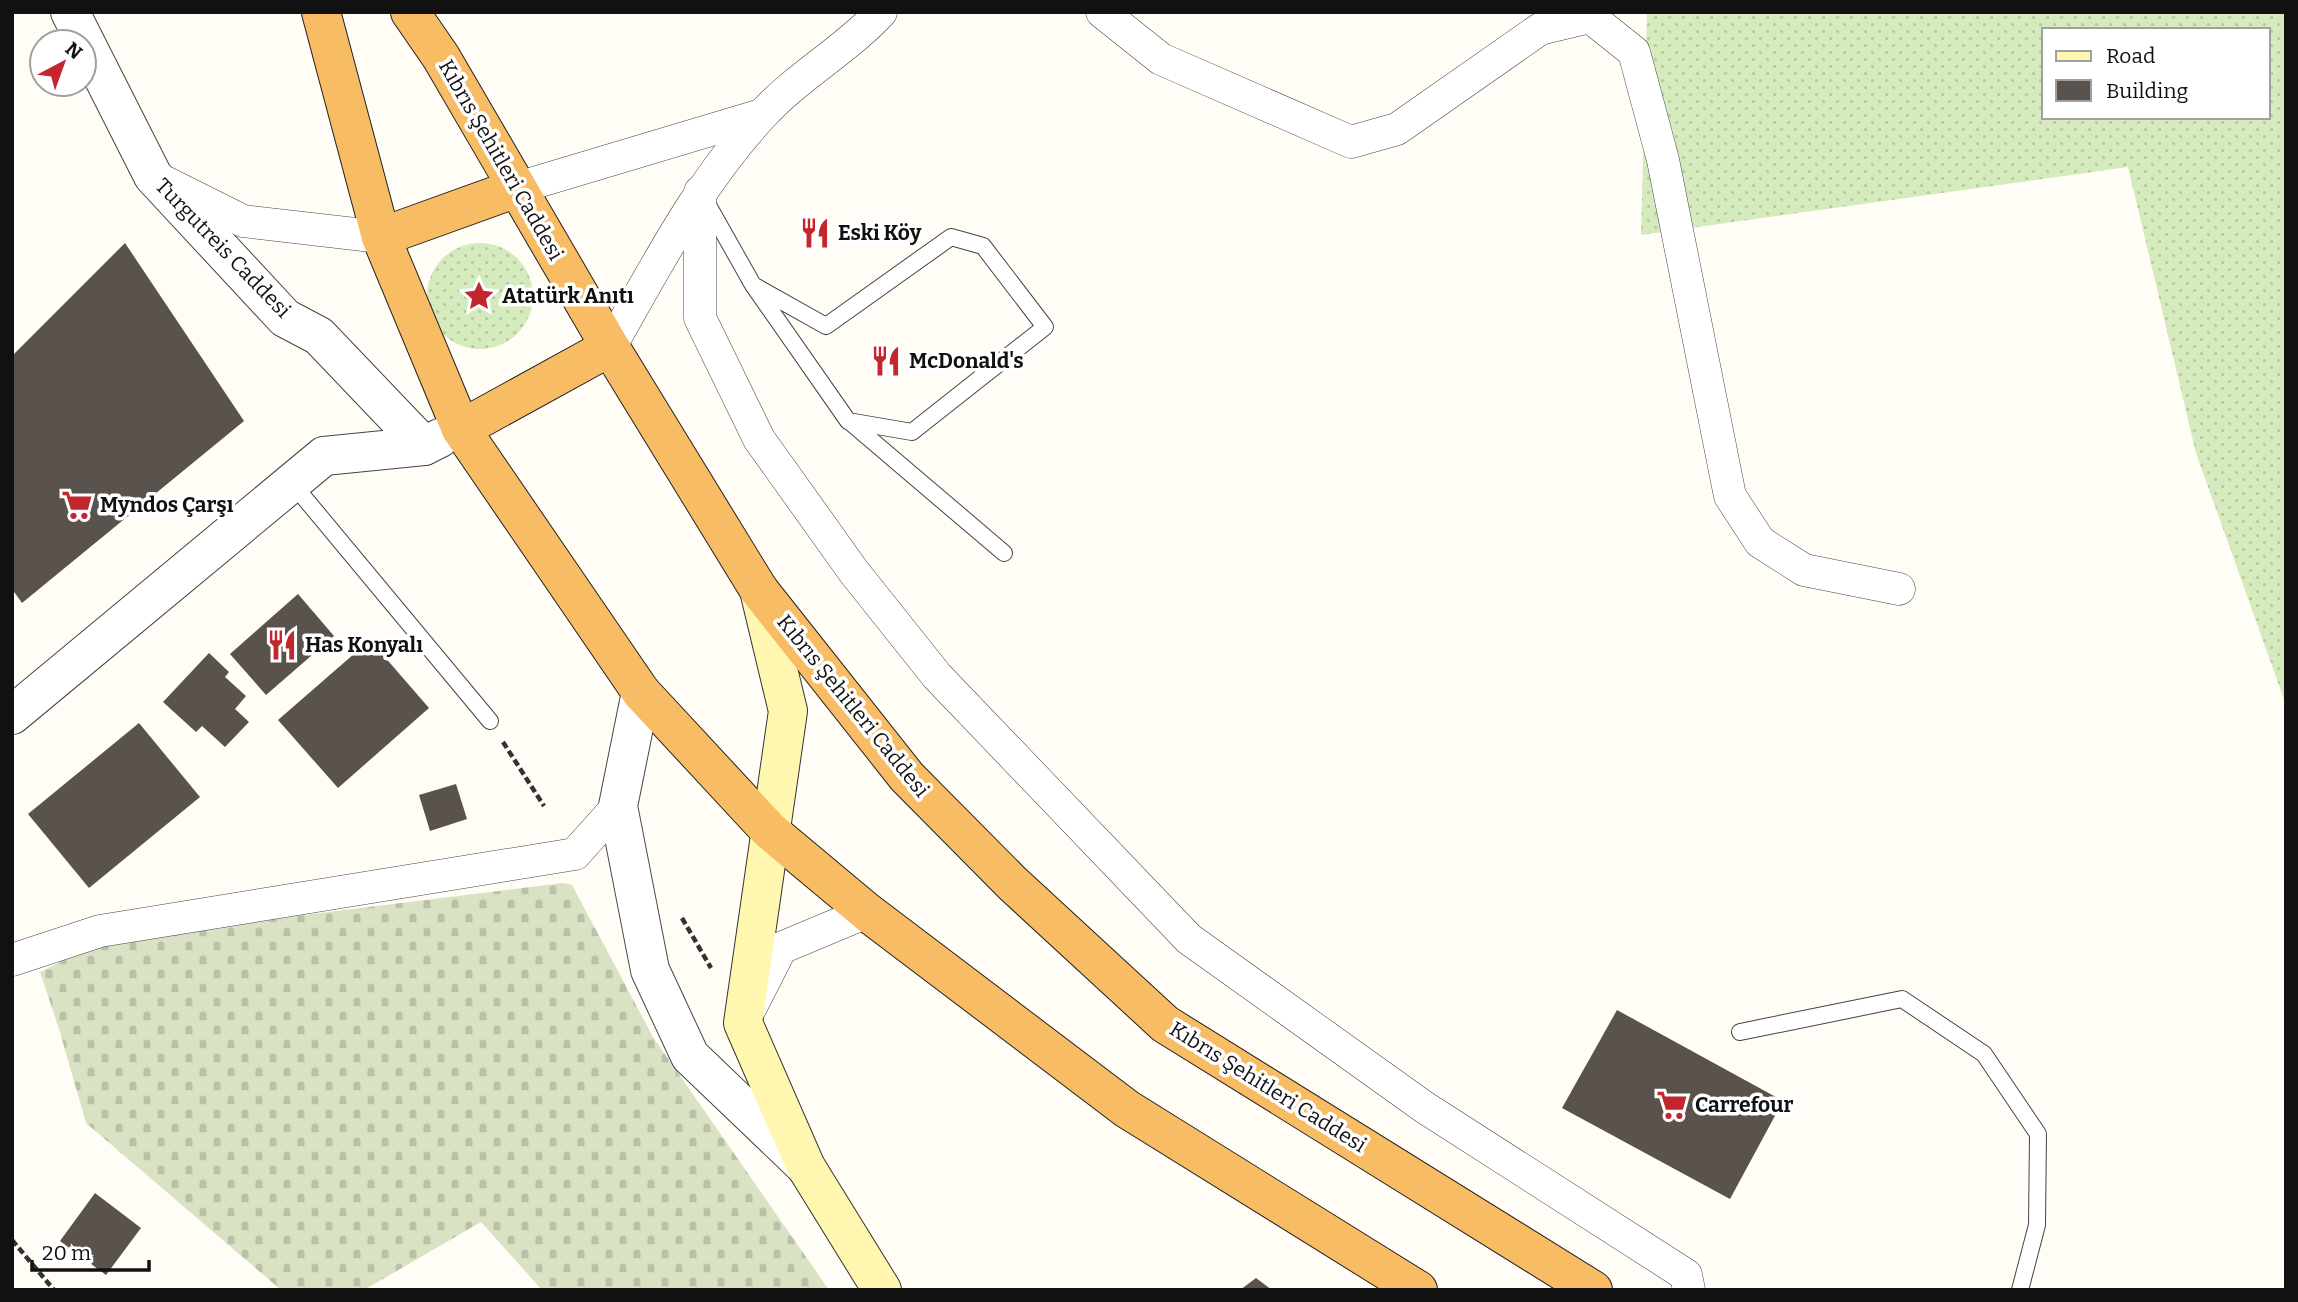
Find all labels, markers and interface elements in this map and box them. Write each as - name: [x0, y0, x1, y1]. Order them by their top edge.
- north arrow: [28, 28, 98, 98]
- legend: [2042, 28, 2270, 119]
- text: N: [61, 37, 87, 64]
- text: Road: [2106, 43, 2155, 69]
- street label: Kıbrıs Şehitleri Caddesi: [433, 55, 569, 265]
- text: Building: [2106, 78, 2189, 104]
- street label: Turgutreis Caddesi: [150, 173, 296, 323]
- restaurant icon: Eski Köy: [798, 216, 832, 250]
- place label: Eski Köy: [838, 220, 922, 246]
- place icon: Atatürk Anıtı: [462, 279, 496, 313]
- place label: Atatürk Anıtı: [502, 283, 634, 309]
- restaurant icon: McDonald's: [869, 344, 903, 378]
- place label: McDonald's: [909, 348, 1024, 374]
- supermarket icon: Myndos Çarşı: [60, 488, 94, 522]
- place label: Myndos Çarşı: [100, 492, 234, 518]
- street label: Kıbrıs Şehitleri Caddesi: [771, 610, 935, 802]
- restaurant icon: Has Konyalı: [265, 628, 299, 662]
- place label: Has Konyalı: [305, 632, 423, 658]
- street label: Kıbrıs Şehitleri Caddesi: [1165, 1016, 1371, 1158]
- supermarket icon: Carrefour: [1655, 1088, 1689, 1122]
- place label: Carrefour: [1695, 1092, 1793, 1118]
- scale bar: [32, 1228, 149, 1272]
- text: 20 m: [42, 1240, 91, 1266]

